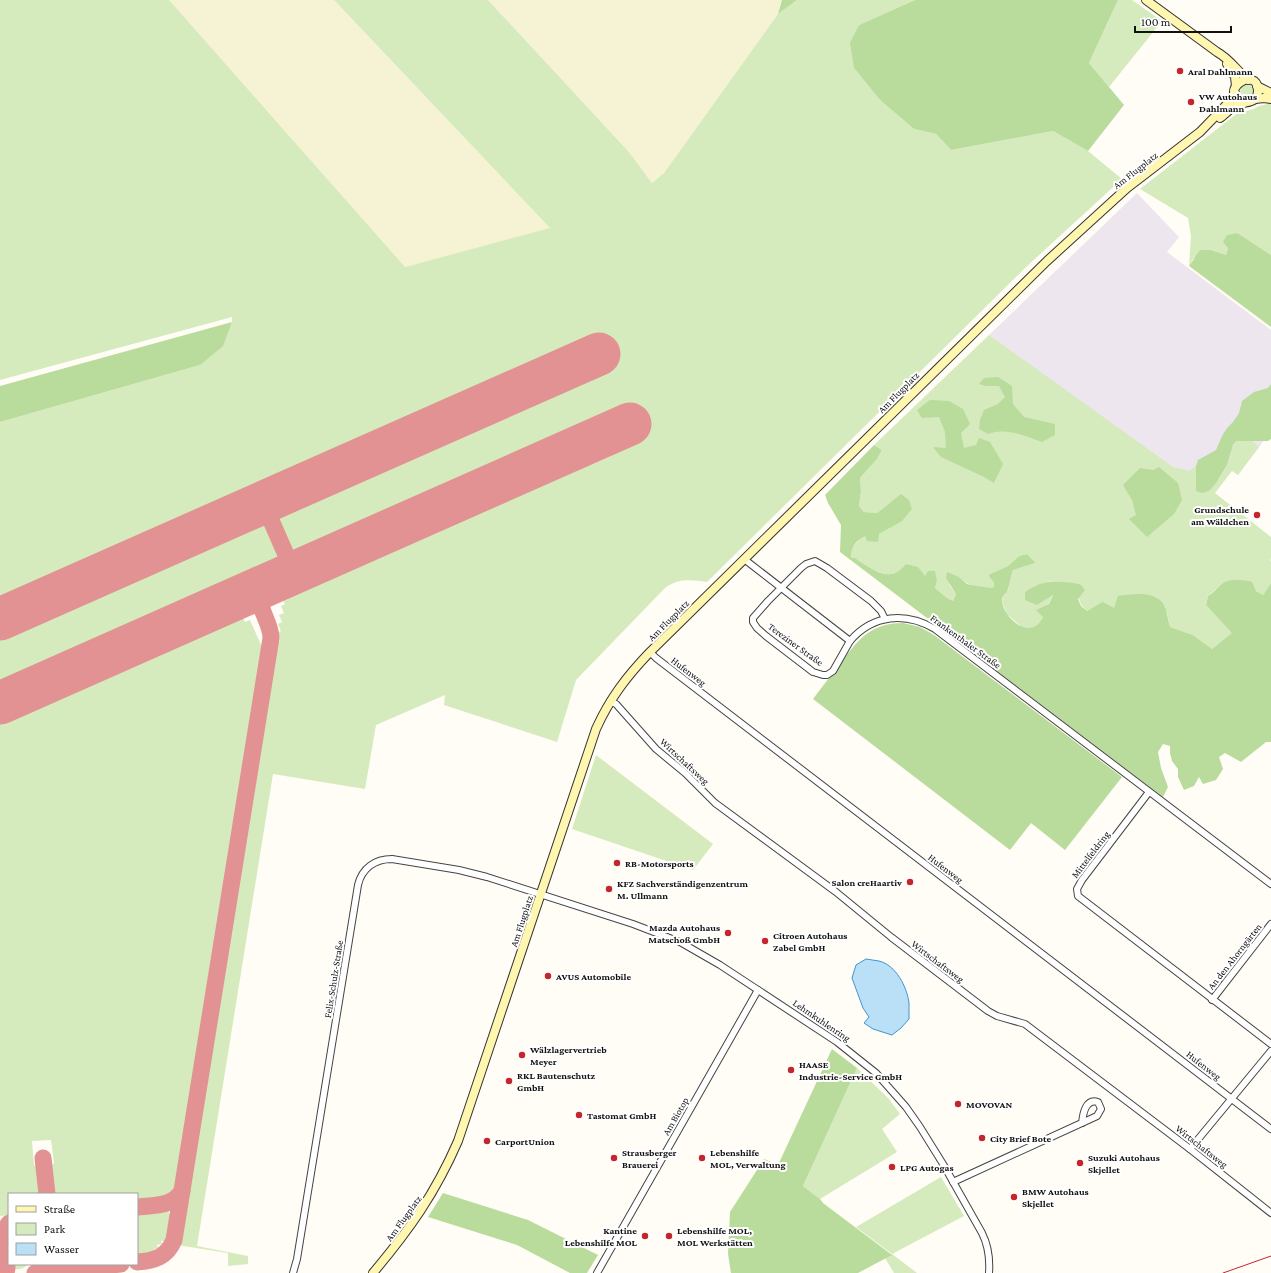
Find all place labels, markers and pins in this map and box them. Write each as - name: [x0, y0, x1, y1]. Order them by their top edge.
- marker: Aral Dahlmann: [1175, 66, 1185, 76]
- place label: Aral Dahlmann: [1187, 66, 1253, 77]
- place label: VW Autohaus Dahlmann: [1198, 91, 1257, 114]
- marker: VW Autohaus Dahlmann: [1186, 97, 1196, 107]
- place label: Grundschule am Wäldchen: [1191, 504, 1249, 527]
- marker: Grundschule am Wäldchen: [1252, 510, 1262, 520]
- marker: RB-Motorsports: [612, 858, 622, 868]
- place label: RB-Motorsports: [625, 858, 694, 869]
- place label: Salon creHaartiv: [831, 877, 902, 888]
- marker: Salon creHaartiv: [905, 877, 915, 887]
- place label: KFZ Sachverständigenzentrum M. Ullmann: [617, 878, 748, 901]
- marker: KFZ Sachverständigenzentrum M. Ullmann: [604, 884, 614, 894]
- place label: Mazda Autohaus Matschoß GmbH: [648, 922, 720, 945]
- marker: Mazda Autohaus Matschoß GmbH: [723, 928, 733, 938]
- place label: Citroen Autohaus Zabel GmbH: [773, 930, 847, 953]
- marker: Citroen Autohaus Zabel GmbH: [760, 936, 770, 946]
- marker: AVUS Automobile: [543, 971, 553, 981]
- place label: AVUS Automobile: [555, 971, 631, 982]
- place label: Wälzlagervertrieb Meyer: [529, 1044, 607, 1067]
- marker: Wälzlagervertrieb Meyer: [517, 1050, 527, 1060]
- place label: HAASE Industrie-Service GmbH: [799, 1059, 902, 1082]
- marker: HAASE Industrie-Service GmbH: [786, 1065, 796, 1075]
- place label: RKL Bautenschutz GmbH: [517, 1070, 596, 1093]
- marker: RKL Bautenschutz GmbH: [504, 1076, 514, 1086]
- marker: MOVOVAN: [953, 1099, 963, 1109]
- place label: MOVOVAN: [966, 1099, 1012, 1110]
- marker: Tastomat GmbH: [574, 1110, 584, 1120]
- place label: Tastomat GmbH: [587, 1110, 656, 1121]
- marker: City Brief Bote: [977, 1133, 987, 1143]
- place label: City Brief Bote: [990, 1133, 1051, 1144]
- marker: CarportUnion: [482, 1136, 492, 1146]
- place label: CarportUnion: [495, 1136, 555, 1147]
- place label: Strausberger Brauerei: [622, 1147, 677, 1170]
- place label: Lebenshilfe MOL, Verwaltung: [710, 1147, 786, 1170]
- place label: Suzuki Autohaus Skjellet: [1088, 1152, 1160, 1176]
- marker: Strausberger Brauerei: [609, 1153, 619, 1163]
- marker: Lebenshilfe MOL, Verwaltung: [697, 1153, 707, 1163]
- marker: Suzuki Autohaus Skjellet: [1075, 1158, 1085, 1168]
- marker: LPG Autogas: [887, 1162, 897, 1172]
- place label: LPG Autogas: [900, 1162, 953, 1173]
- place label: BMW Autohaus Skjellet: [1022, 1186, 1089, 1210]
- marker: BMW Autohaus Skjellet: [1009, 1192, 1019, 1202]
- place label: Kantine Lebenshilfe MOL: [565, 1225, 638, 1248]
- place label: Lebenshilfe MOL, MOL Werkstätten: [677, 1225, 753, 1248]
- marker: Kantine Lebenshilfe MOL: [640, 1231, 650, 1241]
- marker: Lebenshilfe MOL, MOL Werkstätten: [664, 1231, 674, 1241]

